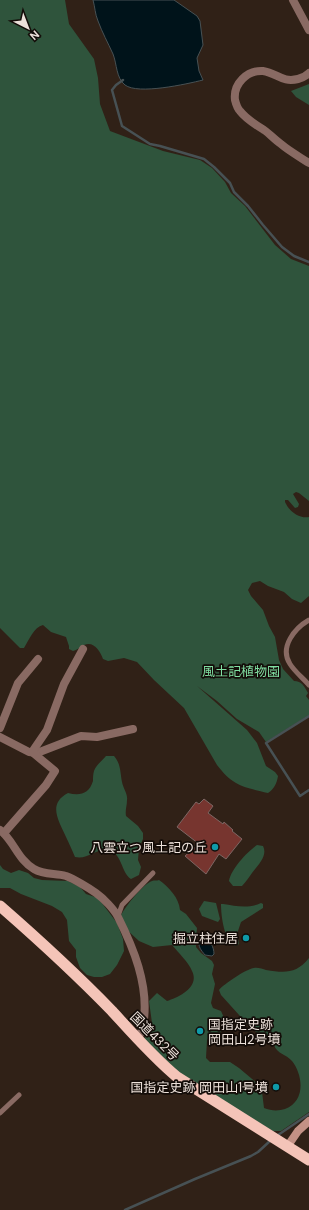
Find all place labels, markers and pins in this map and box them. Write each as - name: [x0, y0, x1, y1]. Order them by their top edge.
- place label: 八雲立つ風土記の丘: [90, 839, 207, 856]
- marker: 八雲立つ風土記の丘: [210, 842, 220, 852]
- place label: 掘立柱住居: [173, 930, 238, 947]
- marker: 掘立柱住居: [241, 933, 251, 943]
- place label: 国指定史跡 岡田山2号墳: [208, 1016, 281, 1048]
- marker: 国指定史跡 岡田山2号墳: [195, 1026, 205, 1036]
- place label: 国指定史跡 岡田山1号墳: [130, 1079, 268, 1096]
- marker: 国指定史跡 岡田山1号墳: [271, 1082, 281, 1092]

